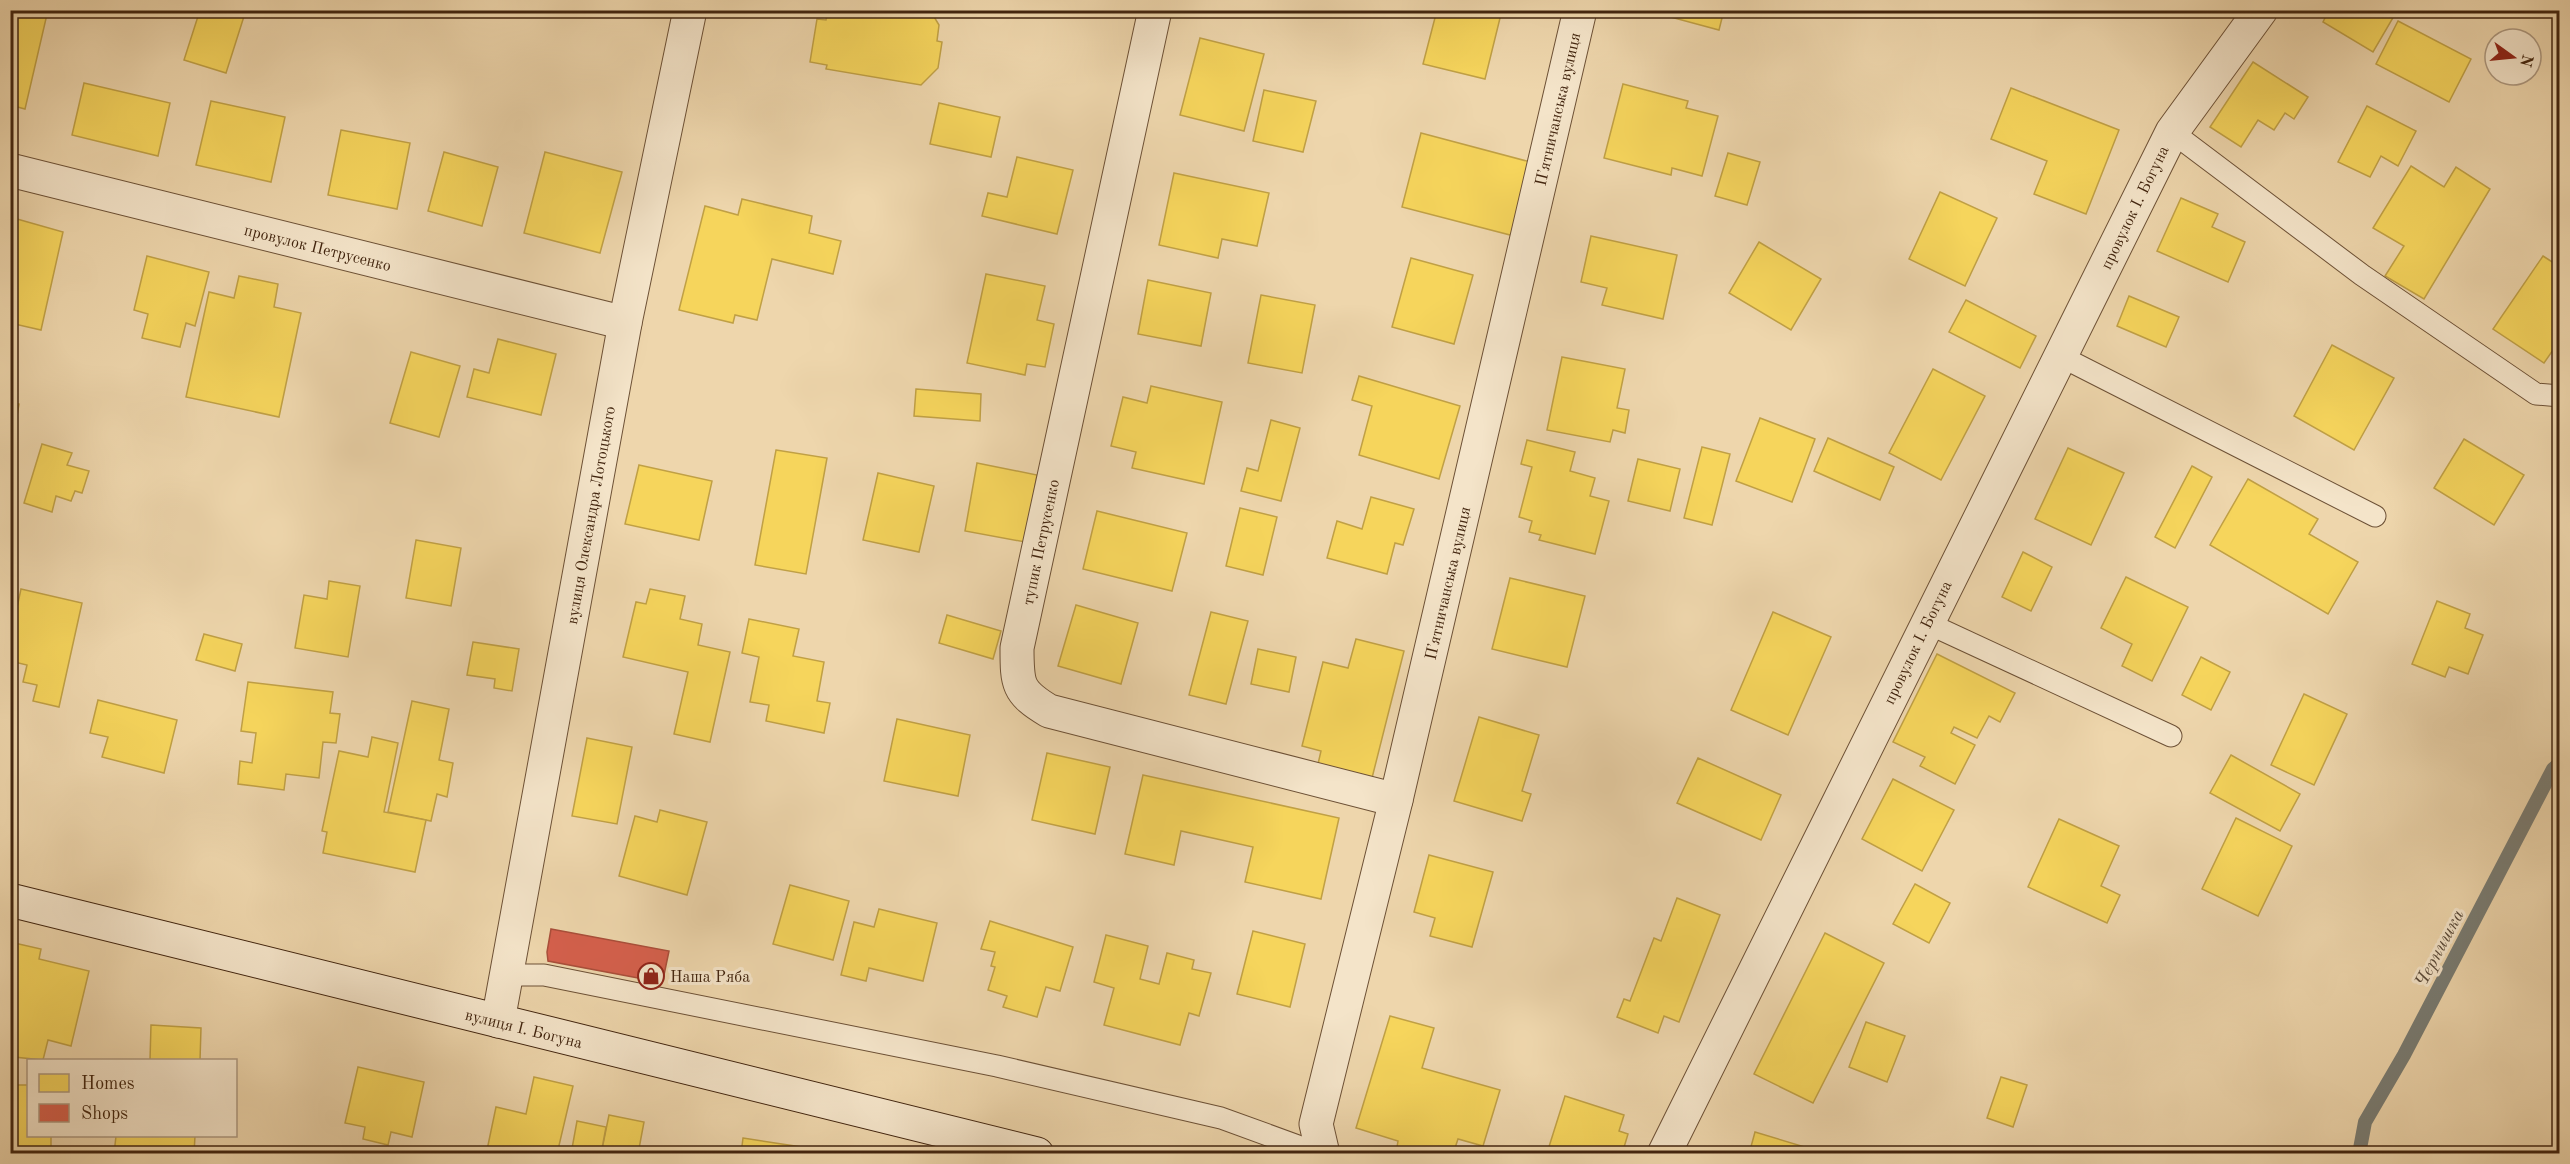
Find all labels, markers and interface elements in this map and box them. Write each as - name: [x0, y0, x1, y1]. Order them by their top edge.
- north arrow: [2483, 27, 2543, 87]
- street label: Пʼятничанська вулиця: [1533, 31, 1584, 188]
- text: N: [2516, 52, 2535, 69]
- street label: провулок І. Богуна: [2099, 143, 2173, 272]
- street label: провулок Петрусенко: [242, 223, 393, 275]
- street label: вулиця Олександра Лотоцького: [565, 405, 619, 626]
- street label: тупик Петрусенко: [1021, 478, 1063, 607]
- street label: Пʼятничанська вулиця: [1423, 505, 1474, 662]
- street label: провулок І. Богуна: [1882, 578, 1956, 707]
- water label: Чернишка: [2412, 907, 2468, 990]
- shop icon: Наша Ряба: [636, 961, 666, 991]
- place label: Наша Ряба: [670, 970, 750, 986]
- street label: вулиця І. Богуна: [463, 1008, 584, 1052]
- legend: [27, 1059, 237, 1137]
- text: Homes: [81, 1075, 135, 1093]
- text: Shops: [81, 1105, 128, 1123]

